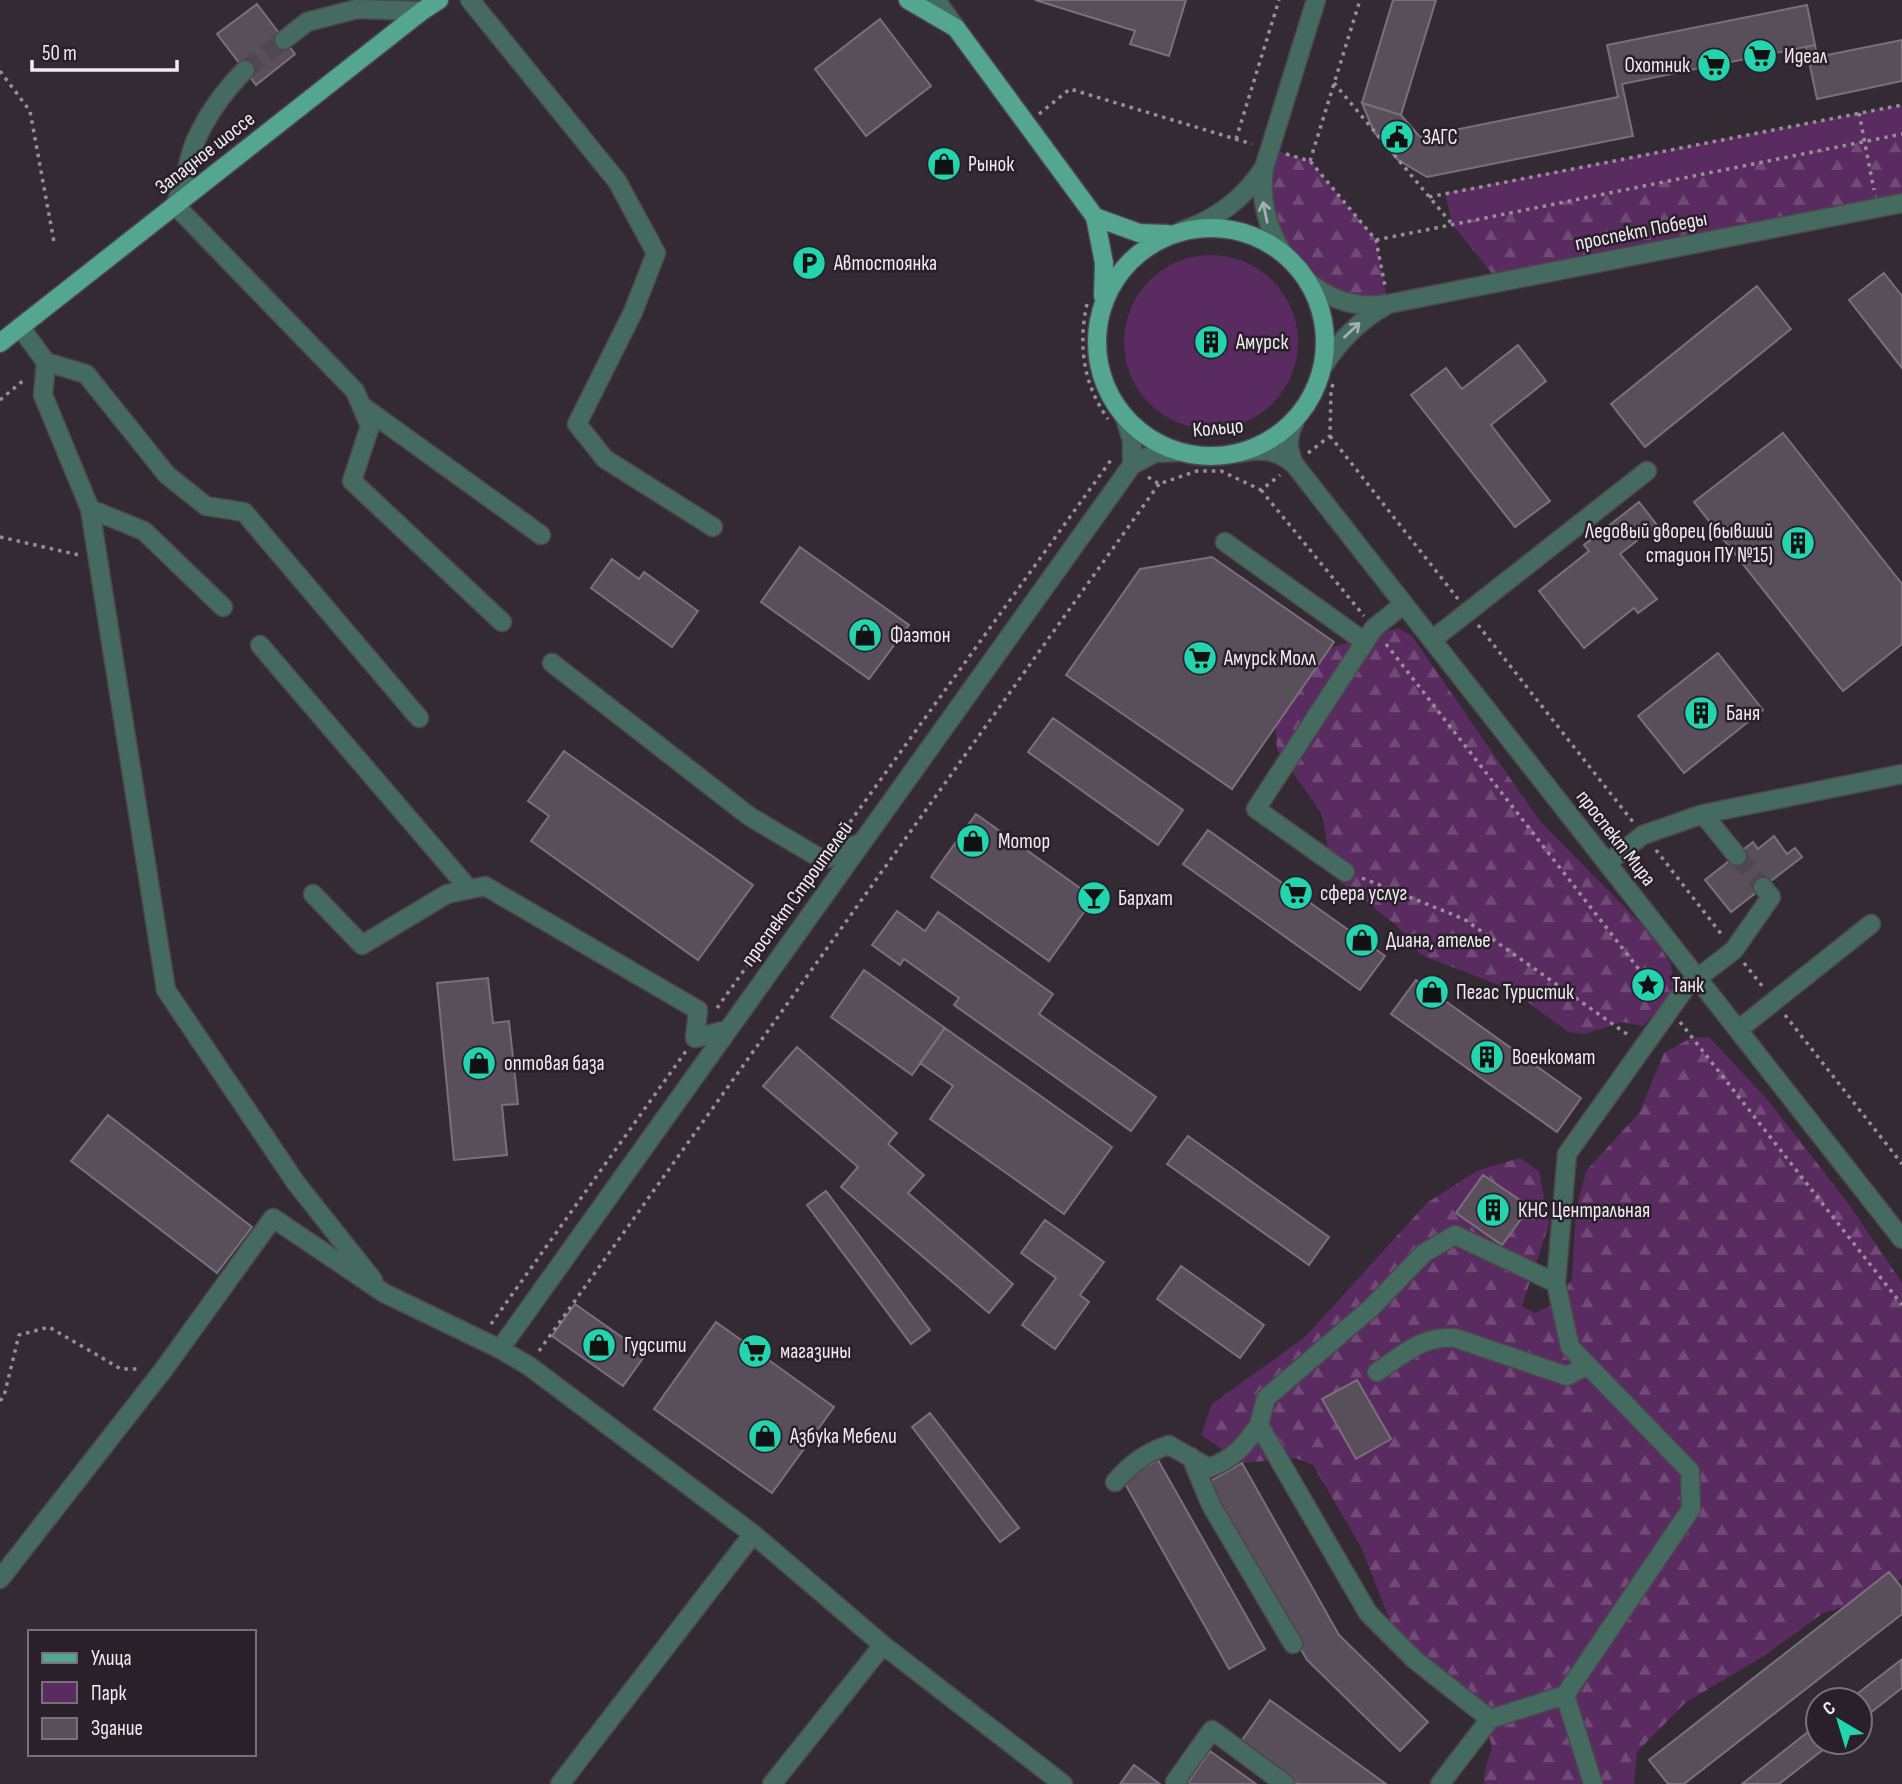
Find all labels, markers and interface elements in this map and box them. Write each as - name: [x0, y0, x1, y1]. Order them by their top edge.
- scale bar: [32, 28, 177, 72]
- supermarket icon: Идеал: [1741, 37, 1779, 75]
- text: 50 m: [42, 41, 77, 66]
- place label: Идеал: [1784, 44, 1828, 69]
- supermarket icon: Охотник: [1695, 46, 1733, 84]
- place label: Охотник: [1624, 53, 1690, 78]
- street label: Западное шоссе: [150, 106, 260, 200]
- public building icon: ЗАГС: [1378, 118, 1416, 156]
- place label: ЗАГС: [1422, 125, 1458, 150]
- shop icon: Рынок: [925, 145, 963, 183]
- place label: Рынок: [968, 152, 1014, 177]
- one-way arrow: [1258, 201, 1272, 224]
- street label: проспект Победы: [1573, 206, 1709, 256]
- parking icon: Автостоянка: [790, 244, 828, 282]
- place label: Автостоянка: [833, 251, 937, 276]
- one-way arrow: [1343, 322, 1361, 338]
- building icon: Амурск: [1192, 323, 1230, 361]
- place label: Амурск: [1235, 330, 1288, 355]
- street label: Кольцо: [1192, 413, 1244, 443]
- place label: Ледовый дворец (бывший cтадион ПУ №15): [1584, 519, 1773, 568]
- building icon: Ледовый дворец (бывший cтадион ПУ №15): [1779, 524, 1817, 562]
- shop icon: Фаэтон: [846, 616, 884, 654]
- place label: Фаэтон: [890, 623, 950, 648]
- supermarket icon: Амурск Молл: [1181, 639, 1219, 677]
- place label: Амурск Молл: [1223, 646, 1317, 671]
- building icon: Баня: [1682, 694, 1720, 732]
- place label: Баня: [1726, 701, 1760, 726]
- street label: проспект Мира: [1571, 785, 1661, 891]
- street label: проспект Строителей: [736, 817, 858, 971]
- shop icon: Мотор: [954, 822, 992, 860]
- place label: Мотор: [998, 829, 1050, 854]
- supermarket icon: сфера услуг: [1277, 874, 1315, 912]
- bar icon: Бархат: [1075, 879, 1113, 917]
- place label: сфера услуг: [1320, 881, 1407, 906]
- place label: Бархат: [1118, 886, 1173, 911]
- shop icon: Диана, ателье: [1343, 921, 1381, 959]
- place label: Диана, ателье: [1386, 928, 1491, 953]
- place icon: Танк: [1629, 966, 1667, 1004]
- shop icon: Пегас Туристик: [1413, 973, 1451, 1011]
- place label: Танк: [1672, 973, 1704, 998]
- place label: Пегас Туристик: [1456, 980, 1574, 1005]
- building icon: Военкомат: [1468, 1038, 1506, 1076]
- shop icon: оптовая база: [460, 1044, 498, 1082]
- place label: Военкомат: [1512, 1045, 1596, 1070]
- place label: оптовая база: [504, 1051, 605, 1076]
- building icon: КНС Центральная: [1474, 1191, 1512, 1229]
- place label: КНС Центральная: [1518, 1198, 1650, 1223]
- shop icon: Гудсити: [580, 1326, 618, 1364]
- supermarket icon: магазины: [736, 1332, 774, 1370]
- place label: Гудсити: [624, 1333, 687, 1358]
- place label: магазины: [780, 1339, 851, 1364]
- shop icon: Азбука Мебели: [746, 1417, 784, 1455]
- place label: Азбука Мебели: [789, 1424, 897, 1449]
- legend: [28, 1630, 256, 1756]
- text: Улица: [91, 1646, 132, 1671]
- text: Парк: [91, 1681, 126, 1706]
- north arrow: [1804, 1686, 1874, 1756]
- text: С: [1819, 1697, 1841, 1721]
- text: Здание: [91, 1716, 143, 1741]

